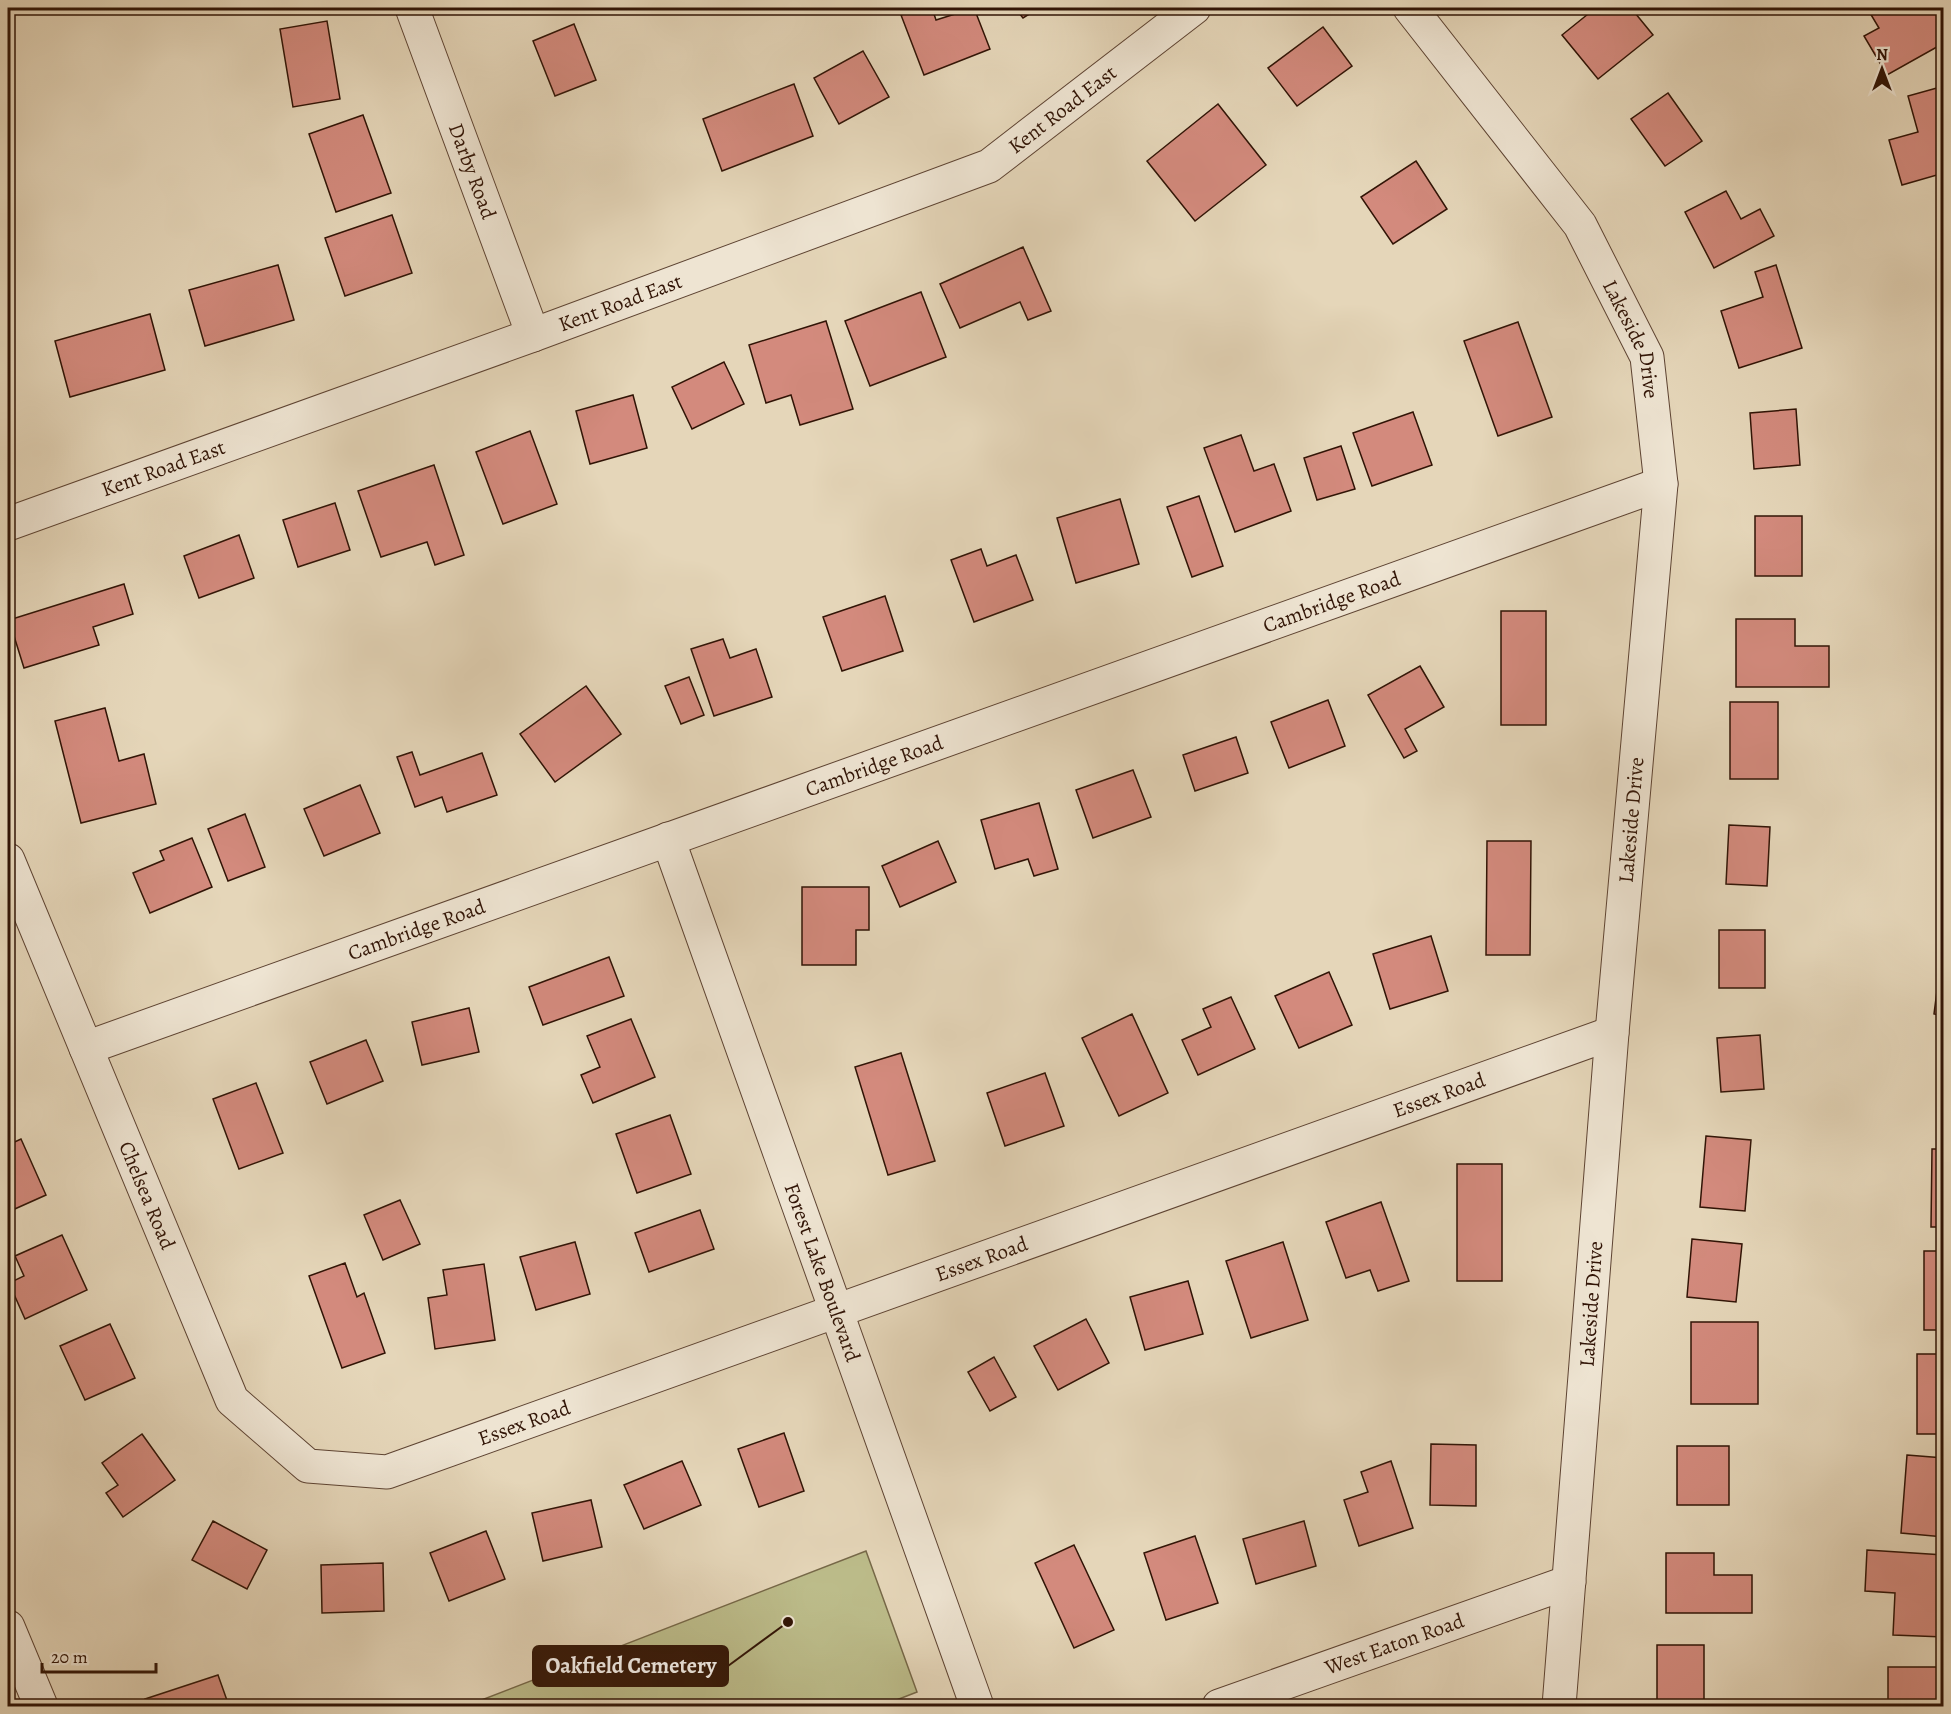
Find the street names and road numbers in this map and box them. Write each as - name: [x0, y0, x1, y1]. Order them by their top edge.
- street label: Kent Road East: [1003, 59, 1122, 160]
- street label: Darby Road: [442, 119, 503, 224]
- street label: Kent Road East: [555, 267, 686, 338]
- street label: Lakeside Drive: [1596, 275, 1665, 400]
- street label: Kent Road East: [97, 433, 229, 503]
- street label: Cambridge Road: [1259, 564, 1405, 639]
- street label: Cambridge Road: [801, 728, 947, 803]
- street label: Lakeside Drive: [1612, 756, 1650, 884]
- street label: Cambridge Road: [344, 892, 490, 967]
- street label: Essex Road: [1389, 1065, 1490, 1124]
- street label: Chelsea Road: [112, 1137, 182, 1254]
- street label: Forest Lake Boulevard: [778, 1179, 867, 1366]
- street label: Essex Road: [931, 1229, 1032, 1288]
- street label: Lakeside Drive: [1573, 1240, 1609, 1368]
- street label: Essex Road: [474, 1393, 575, 1452]
- street label: West Eaton Road: [1320, 1606, 1468, 1682]

